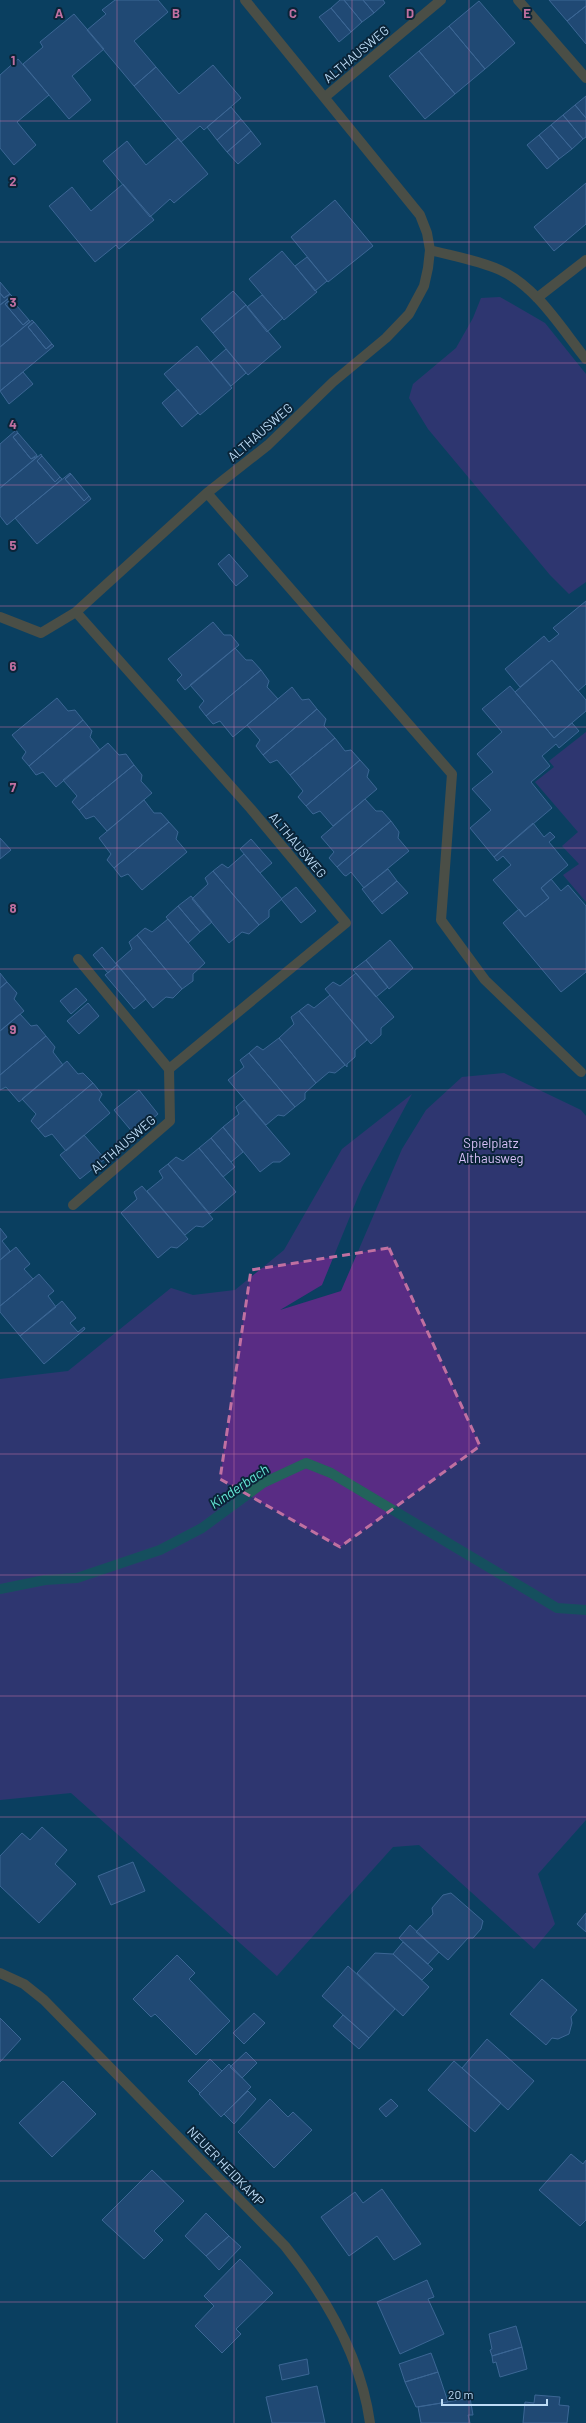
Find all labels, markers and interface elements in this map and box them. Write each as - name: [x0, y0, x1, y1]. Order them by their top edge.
- text: A: [55, 5, 64, 21]
- text: B: [172, 5, 180, 21]
- text: C: [289, 5, 297, 21]
- text: D: [406, 5, 414, 21]
- text: E: [523, 5, 531, 21]
- street label: ALTHAUSWEG: [320, 22, 392, 86]
- text: 1: [11, 52, 15, 68]
- text: 2: [9, 173, 17, 189]
- text: 3: [9, 294, 17, 310]
- street label: ALTHAUSWEG: [224, 399, 296, 465]
- text: 4: [9, 416, 17, 432]
- text: 5: [9, 537, 17, 553]
- text: 6: [10, 658, 17, 674]
- text: 7: [10, 779, 17, 795]
- street label: ALTHAUSWEG: [266, 809, 330, 881]
- text: 8: [9, 900, 17, 916]
- text: 9: [10, 1021, 17, 1037]
- street label: ALTHAUSWEG: [87, 1111, 159, 1177]
- park label: Spielplatz Althausweg: [458, 1135, 524, 1166]
- water label: Kinderbach: [206, 1460, 272, 1512]
- street label: NEUER HEIDKAMP: [184, 2123, 268, 2209]
- scale bar: [442, 2381, 547, 2407]
- text: 20 m: [448, 2387, 474, 2401]

